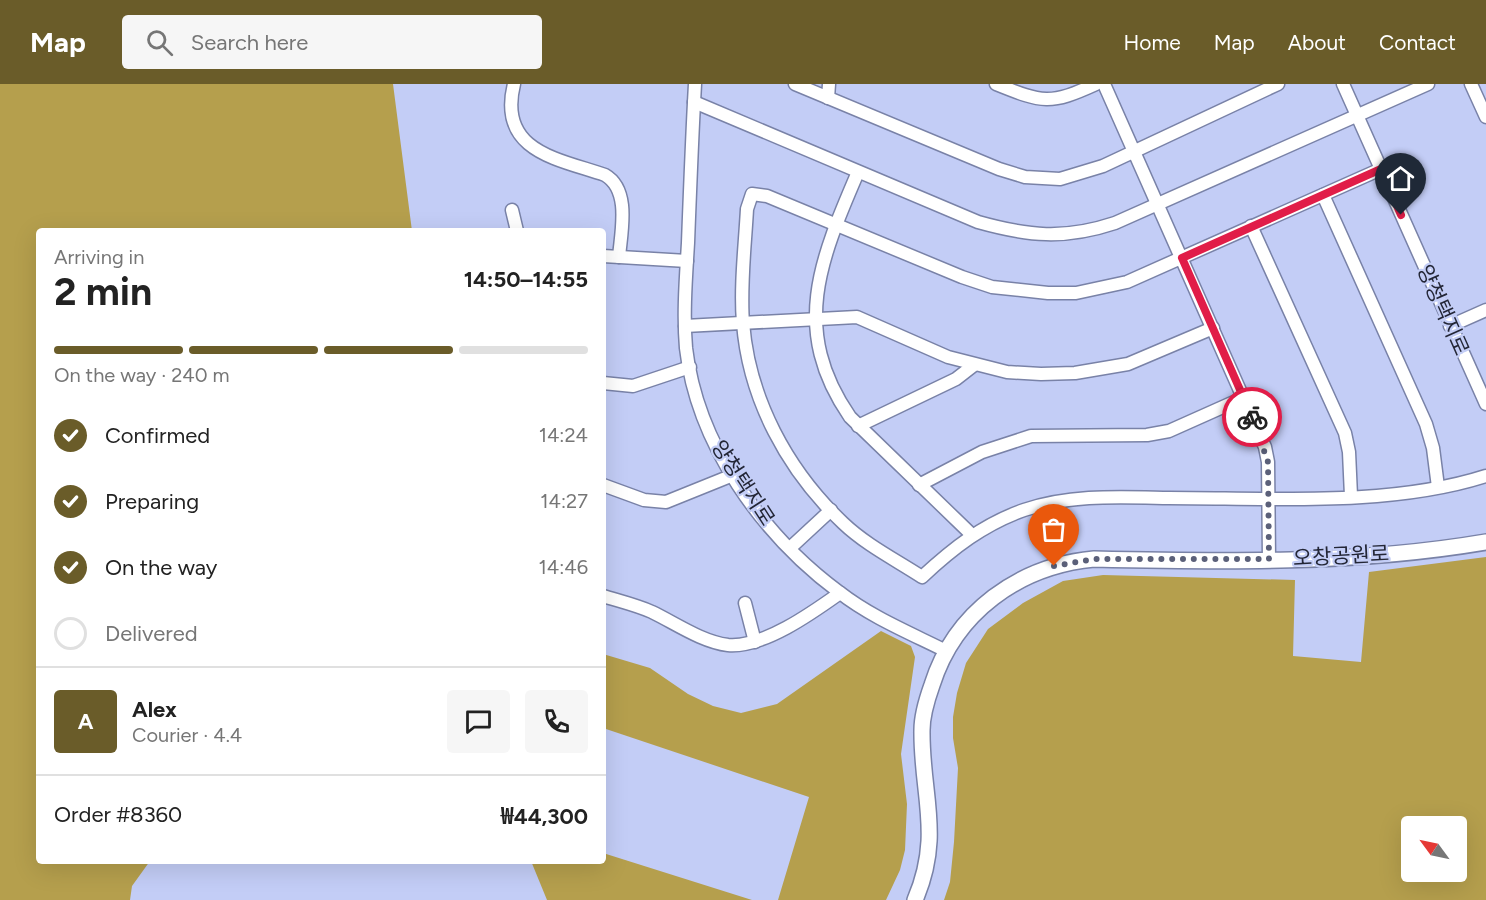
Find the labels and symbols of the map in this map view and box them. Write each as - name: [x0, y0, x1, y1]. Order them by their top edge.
- pin: [1375, 153, 1426, 215]
- street label: 양청택지로: [1412, 261, 1475, 359]
- courier: [1222, 387, 1282, 447]
- street label: 양청택지로: [707, 435, 780, 530]
- pin: [1028, 504, 1079, 566]
- street label: 오창공원로: [1292, 540, 1390, 571]
- north arrow: [1401, 816, 1467, 882]

